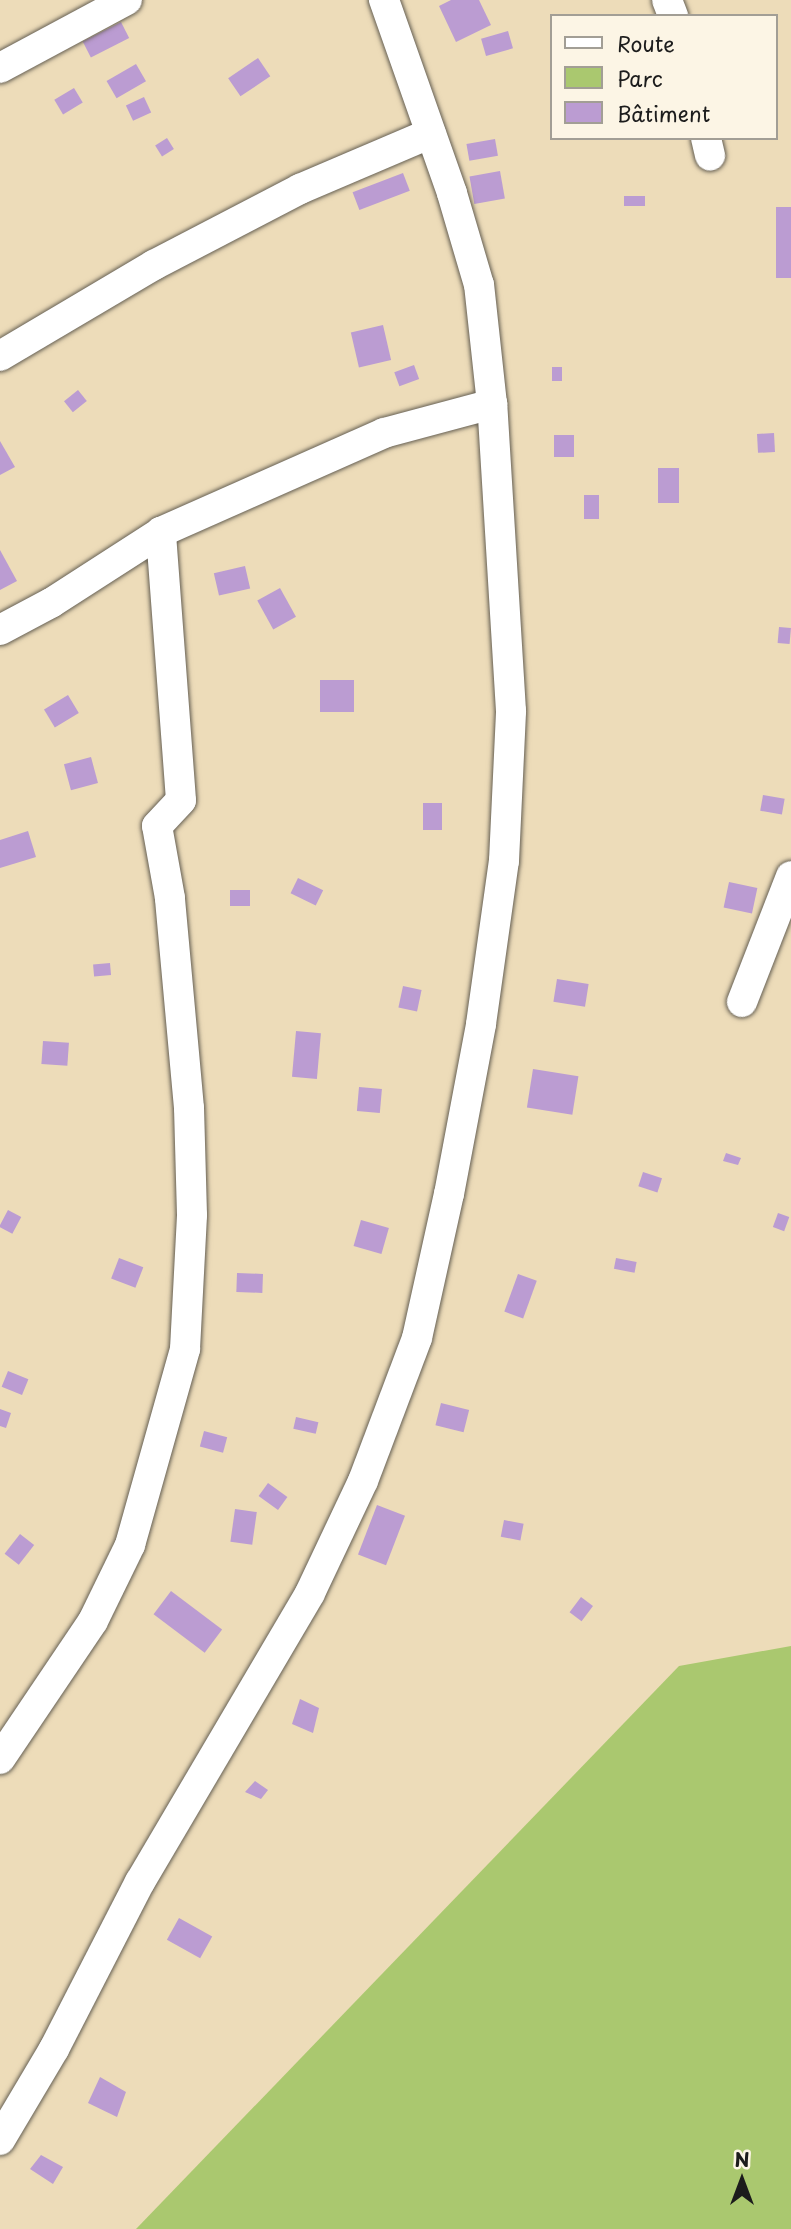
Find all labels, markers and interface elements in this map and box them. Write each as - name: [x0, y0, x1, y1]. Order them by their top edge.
- legend: [550, 14, 777, 140]
- text: Route: [617, 27, 675, 59]
- text: Parc: [617, 62, 663, 94]
- text: Bâtiment: [617, 97, 710, 129]
- north arrow: [707, 2145, 777, 2215]
- text: N: [734, 2145, 750, 2173]

